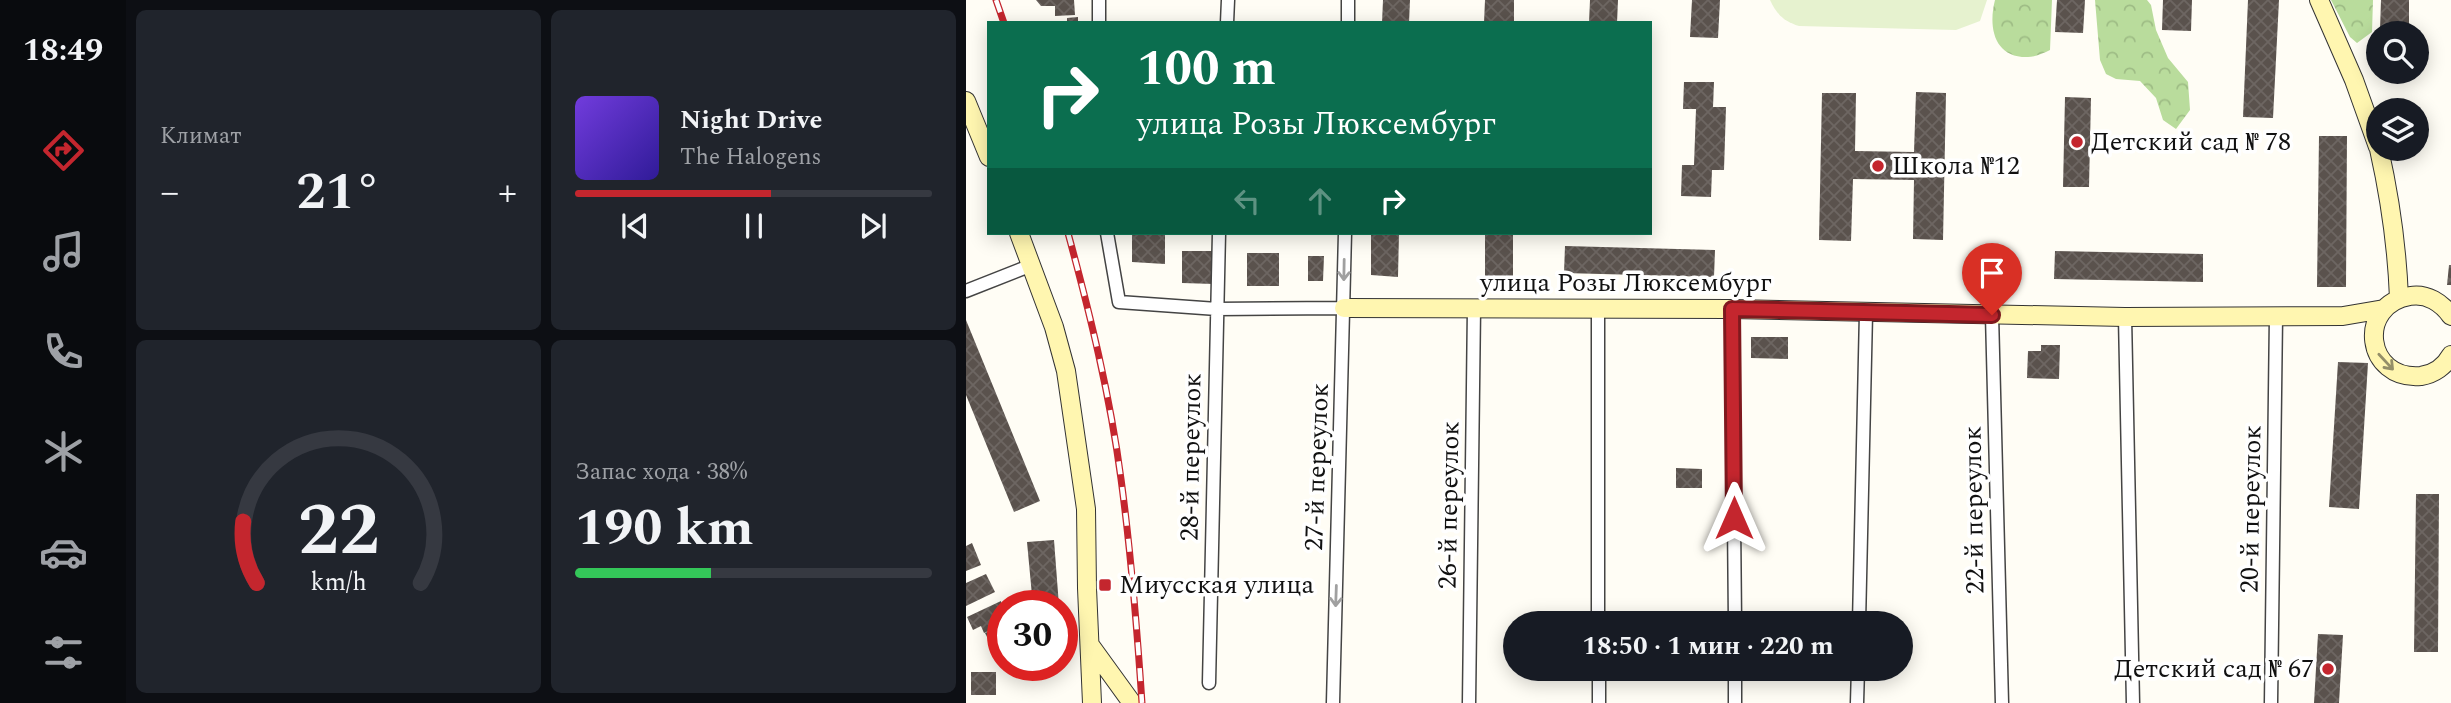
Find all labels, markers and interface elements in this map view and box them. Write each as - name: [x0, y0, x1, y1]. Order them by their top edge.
- map controls: [2366, 21, 2429, 161]
- button: search: [2366, 21, 2429, 84]
- text: 18:49: [23, 26, 103, 75]
- text: 100 m: [1137, 32, 1276, 107]
- icon: right: [1022, 49, 1113, 140]
- button: layers: [2366, 98, 2429, 161]
- text: Night Drive: [680, 100, 822, 140]
- text: улица Розы Люксембург: [1137, 100, 1496, 149]
- text: Климат: [160, 119, 242, 154]
- place label: Детский сад № 78: [2091, 122, 2291, 162]
- icon: directions: [39, 126, 88, 175]
- marker: Детский сад № 78: [2069, 134, 2085, 150]
- text: The Halogens: [680, 140, 822, 175]
- place label: Школа №12: [1892, 146, 2020, 186]
- text: 21°: [296, 153, 381, 232]
- marker: Школа №12: [1870, 158, 1886, 174]
- text: −: [160, 164, 179, 222]
- text: +: [498, 164, 517, 222]
- icon: left: [1228, 182, 1266, 220]
- icon: ahead: [1301, 182, 1339, 220]
- icon: right: [1374, 182, 1412, 220]
- icon: previous: [616, 207, 654, 245]
- icon: pause: [735, 207, 773, 245]
- icon: next: [854, 207, 892, 245]
- icon: music: [39, 227, 88, 276]
- pin: [1962, 243, 2022, 315]
- icon: arrive: [1973, 254, 2011, 292]
- one-way arrow: [1338, 258, 1351, 281]
- street label: улица Розы Люксембург: [1479, 263, 1772, 303]
- icon: phone: [39, 327, 88, 376]
- one-way arrow: [2377, 353, 2394, 371]
- street label: 28-й переулок: [1170, 373, 1212, 541]
- street label: 27-й переулок: [1294, 382, 1340, 552]
- street label: 26-й переулок: [1428, 421, 1470, 589]
- street label: 20-й переулок: [2230, 425, 2272, 593]
- street label: 22-й переулок: [1953, 426, 1995, 594]
- icon: climate: [39, 427, 88, 476]
- text: Запас хода · 38%: [575, 455, 747, 490]
- text: 22: [298, 476, 379, 587]
- position arrow: [1697, 481, 1771, 555]
- text: 190 km: [575, 489, 754, 568]
- icon: car: [39, 528, 88, 577]
- text: km/h: [310, 563, 367, 601]
- place label: Миусская улица: [1119, 565, 1315, 605]
- marker: Миусская улица: [1097, 577, 1113, 593]
- one-way arrow: [1329, 585, 1342, 608]
- speed limit sign: 30: [987, 590, 1078, 681]
- text: 18:50 · 1 мин · 220 m: [1582, 626, 1834, 666]
- icon: filters: [39, 628, 88, 677]
- place label: Детский сад № 67: [2114, 649, 2314, 689]
- marker: Детский сад № 67: [2320, 661, 2336, 677]

